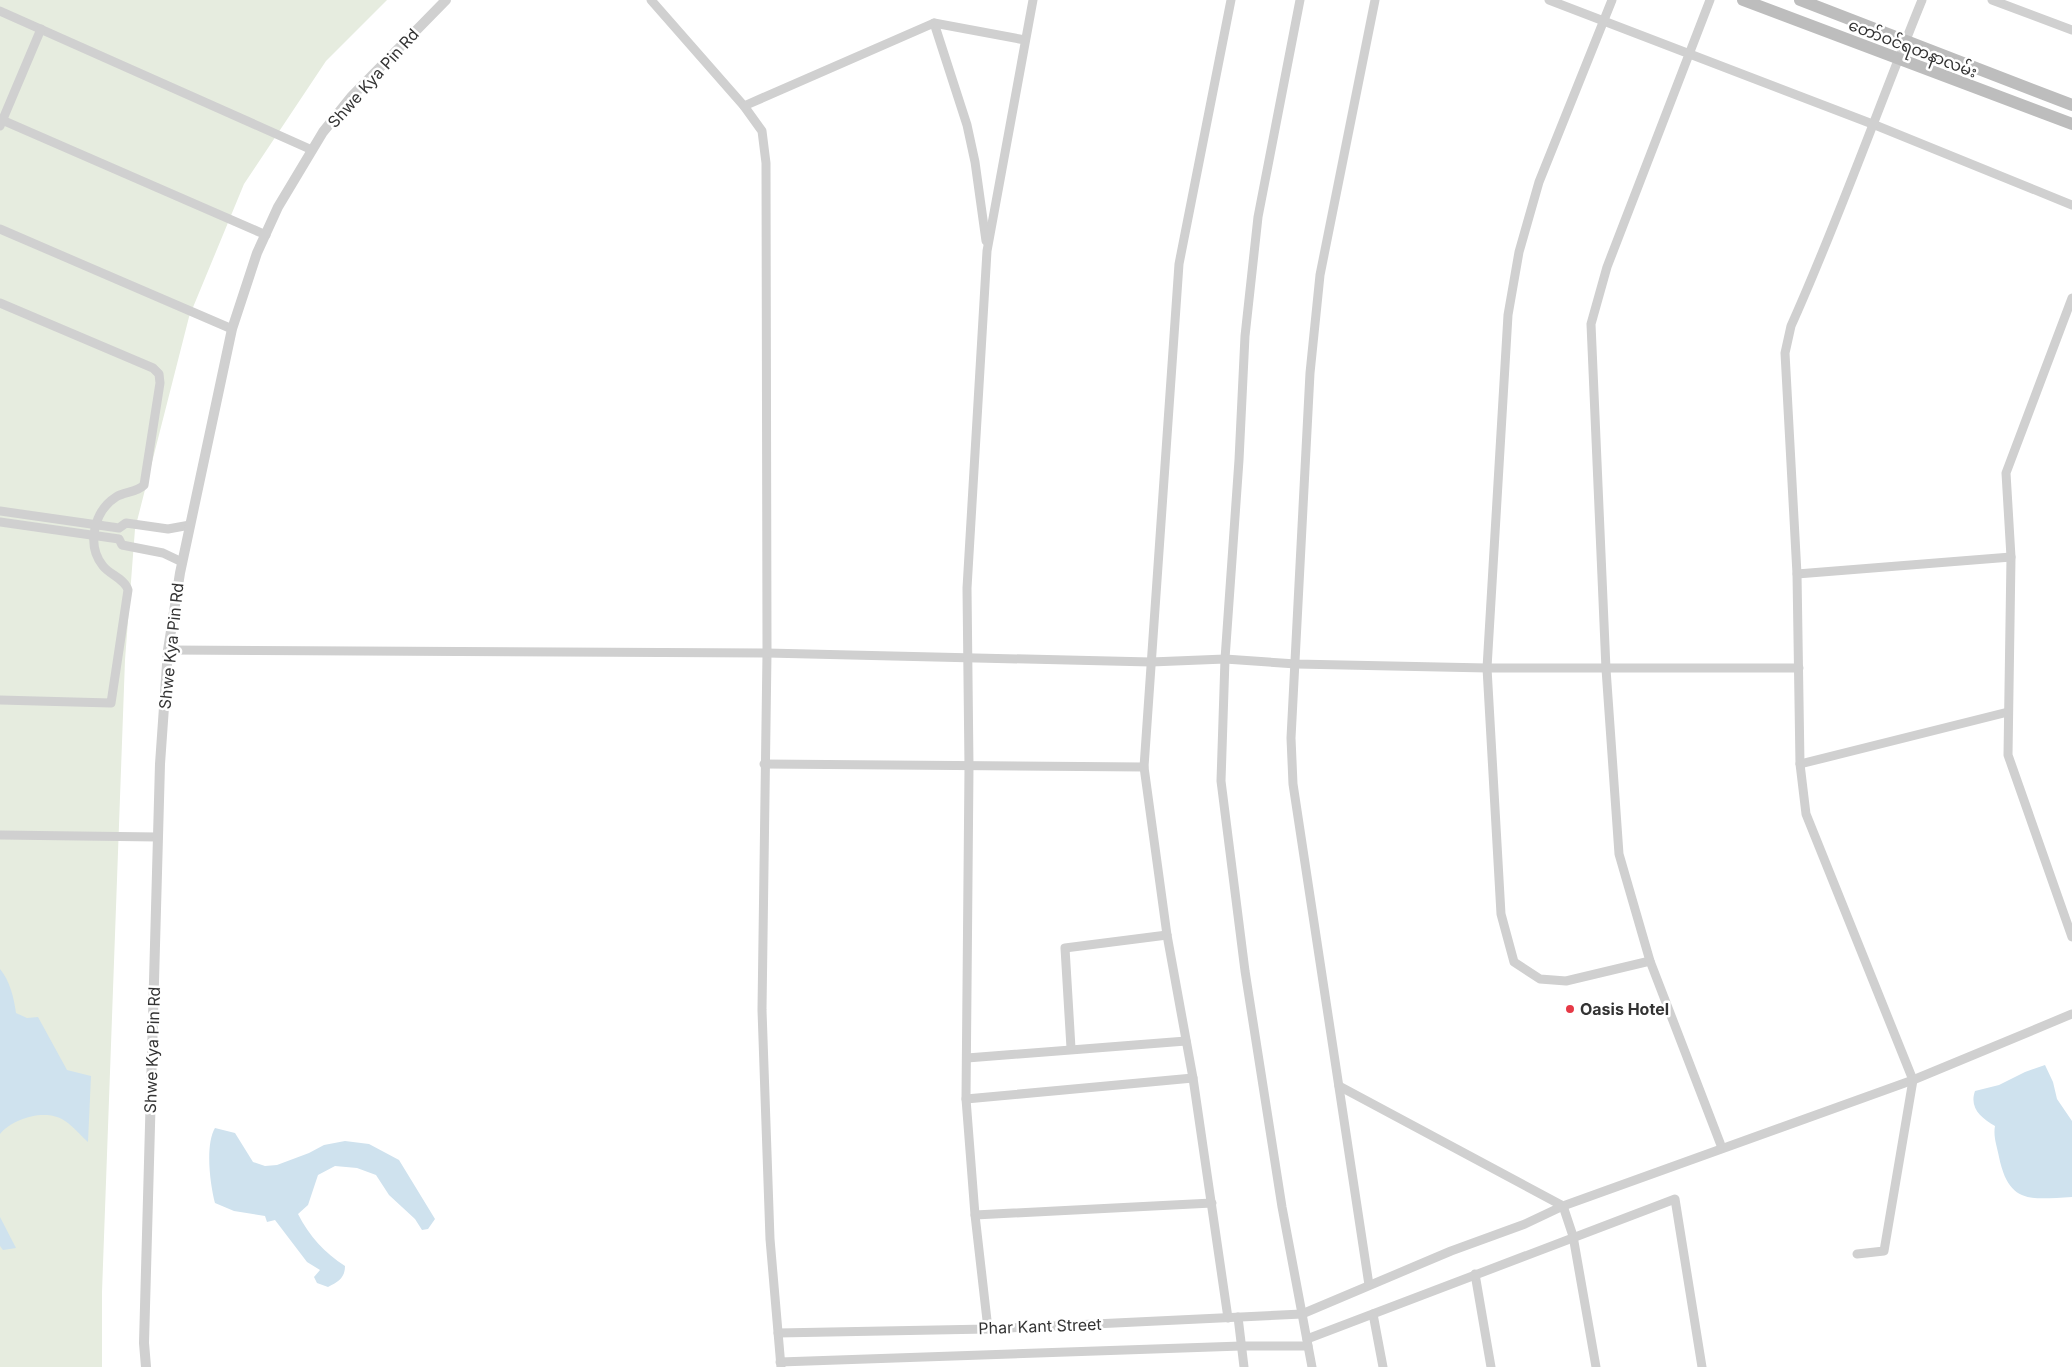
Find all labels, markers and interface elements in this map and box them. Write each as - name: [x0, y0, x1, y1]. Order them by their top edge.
- street label: တော်ဝင်ရတနာလမ်း: [1844, 13, 1980, 85]
- street label: Shwe Kya Pin Rd: [323, 24, 423, 132]
- street label: Shwe Kya Pin Rd: [154, 582, 188, 710]
- street label: Shwe Kya Pin Rd: [140, 986, 164, 1114]
- place label: Oasis Hotel: [1580, 999, 1669, 1019]
- marker: Oasis Hotel: [1564, 1003, 1576, 1015]
- street label: Phar Kant Street: [978, 1314, 1102, 1338]

